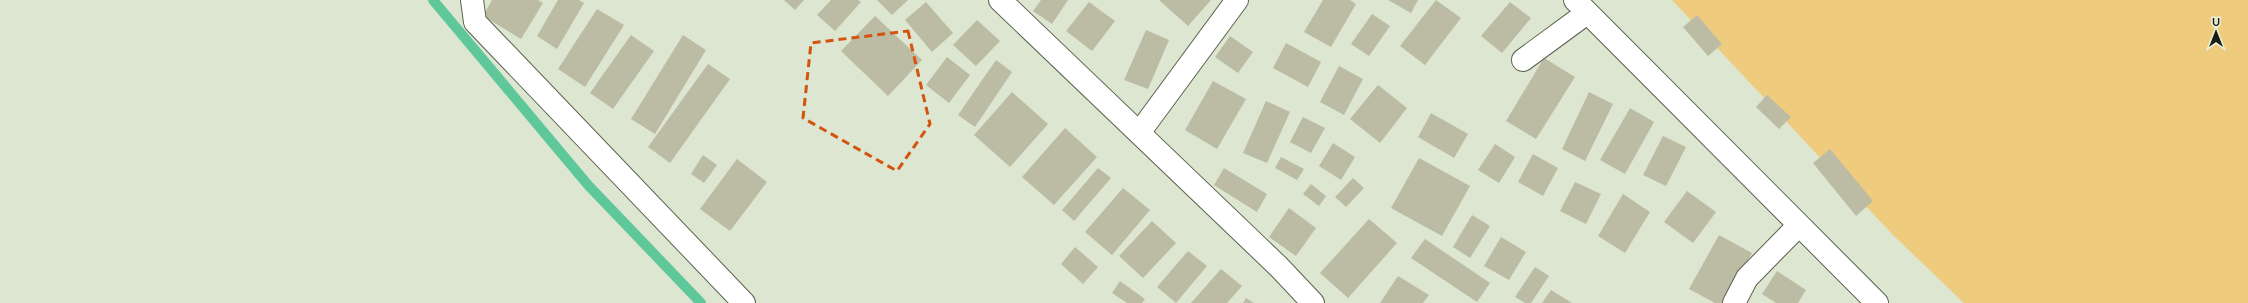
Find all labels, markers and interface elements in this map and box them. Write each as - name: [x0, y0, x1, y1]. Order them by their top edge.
- north arrow: [2196, 12, 2236, 52]
- text: U: [2212, 15, 2220, 28]

